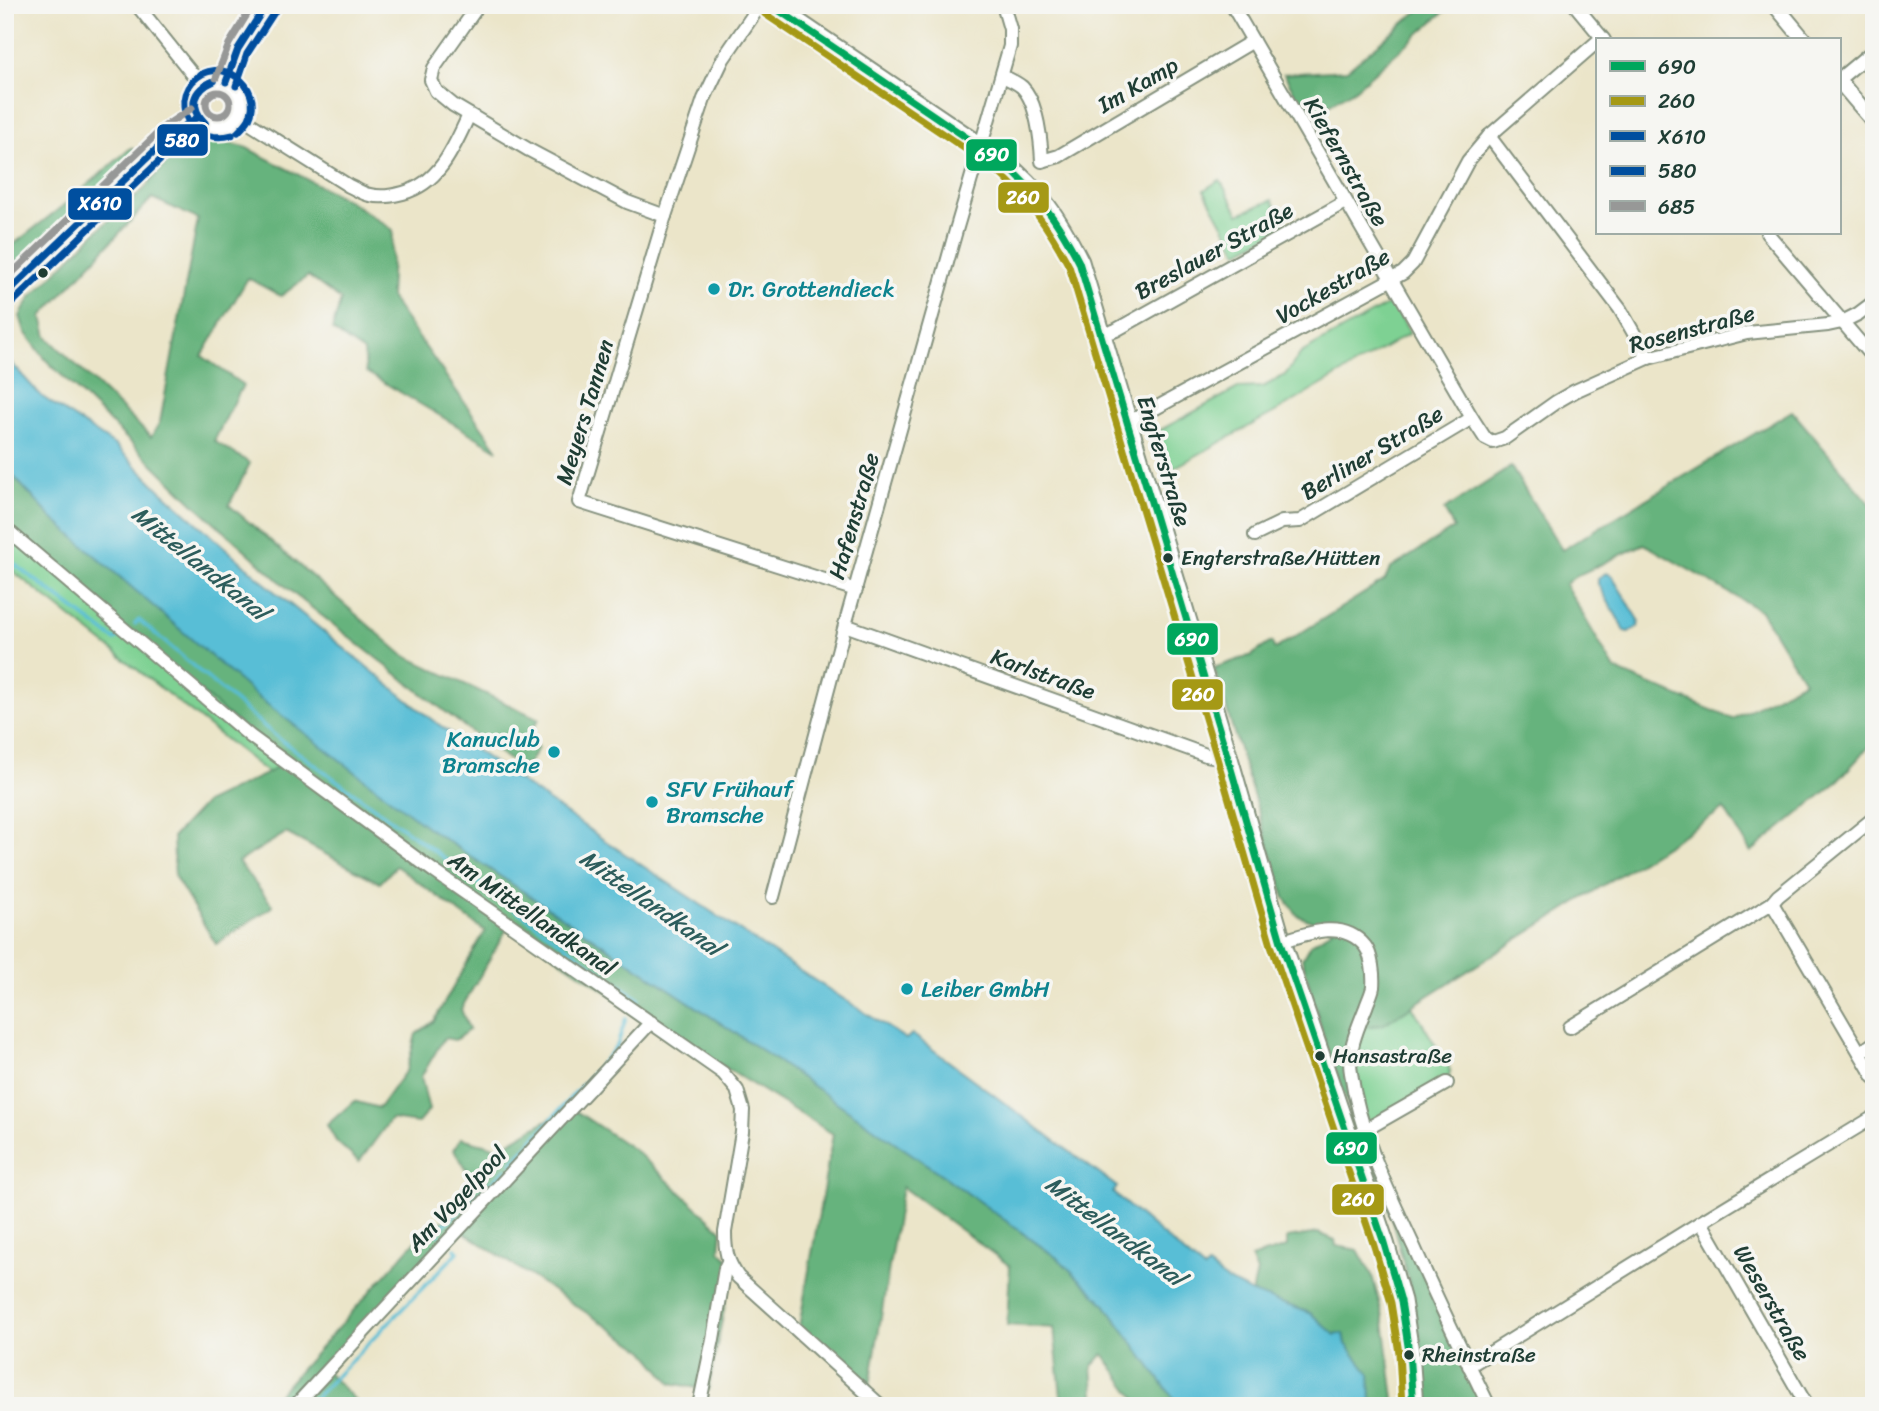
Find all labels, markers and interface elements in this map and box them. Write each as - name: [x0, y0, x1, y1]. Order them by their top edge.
- legend: [1596, 38, 1840, 234]
- street label: Im Kamp: [1089, 45, 1186, 125]
- text: 690: [1658, 48, 1696, 86]
- text: 260: [1658, 82, 1695, 120]
- street label: Kiefernstraße: [1292, 89, 1400, 235]
- text: X610: [1657, 118, 1706, 156]
- line badge: 580: [156, 123, 209, 157]
- text: 580: [164, 124, 200, 157]
- line badge: 690: [965, 138, 1018, 172]
- text: 690: [974, 138, 1009, 171]
- text: 580: [1658, 152, 1697, 190]
- line badge: 260: [997, 181, 1050, 214]
- text: 260: [1005, 181, 1040, 214]
- line badge: X610: [67, 187, 133, 221]
- text: X610: [77, 187, 122, 220]
- text: 685: [1658, 188, 1696, 226]
- street label: Breslauer Straße: [1127, 190, 1301, 312]
- street label: Vockestraße: [1268, 236, 1398, 336]
- unlabelled marker: [36, 266, 50, 280]
- place label: Dr. Grottendieck: [728, 269, 895, 310]
- marker: Dr. Grottendieck: [706, 281, 722, 297]
- street label: Rosenstraße: [1625, 293, 1760, 365]
- street label: Meyers Tannen: [543, 334, 627, 490]
- street label: Engterstraße: [1125, 390, 1203, 532]
- street label: Berliner Straße: [1293, 394, 1452, 512]
- street label: Hafenstraße: [816, 448, 892, 584]
- water label: Mittellandkanal: [122, 494, 282, 635]
- place label: Engterstraße/Hütten: [1181, 539, 1380, 577]
- marker: Engterstraße/Hütten: [1161, 551, 1175, 565]
- line badge: 690: [1166, 622, 1219, 656]
- text: 690: [1174, 623, 1209, 656]
- street label: Karlstraße: [985, 636, 1101, 712]
- line badge: 260: [1171, 678, 1224, 711]
- text: 260: [1180, 678, 1215, 711]
- place label: Kanuclub Bramsche: [442, 719, 540, 786]
- marker: Kanuclub Bramsche: [546, 744, 562, 760]
- place label: SFV Frühauf Bramsche: [666, 769, 795, 836]
- marker: SFV Frühauf Bramsche: [644, 794, 660, 810]
- water label: Mittellandkanal: [571, 838, 735, 971]
- street label: Am Mittellandkanal: [438, 840, 625, 988]
- place label: Leiber GmbH: [921, 969, 1051, 1010]
- marker: Leiber GmbH: [899, 981, 915, 997]
- place label: Hansastraße: [1333, 1037, 1452, 1075]
- marker: Hansastraße: [1313, 1049, 1327, 1063]
- line badge: 690: [1325, 1131, 1378, 1165]
- text: 690: [1333, 1132, 1368, 1165]
- street label: Am Vogelpool: [396, 1136, 518, 1263]
- water label: Mittellandkanal: [1036, 1164, 1198, 1301]
- line badge: 260: [1331, 1183, 1385, 1216]
- text: 260: [1340, 1183, 1375, 1216]
- street label: Weserstraße: [1722, 1237, 1822, 1369]
- place label: Rheinstraße: [1422, 1336, 1536, 1374]
- marker: Rheinstraße: [1402, 1348, 1416, 1362]

